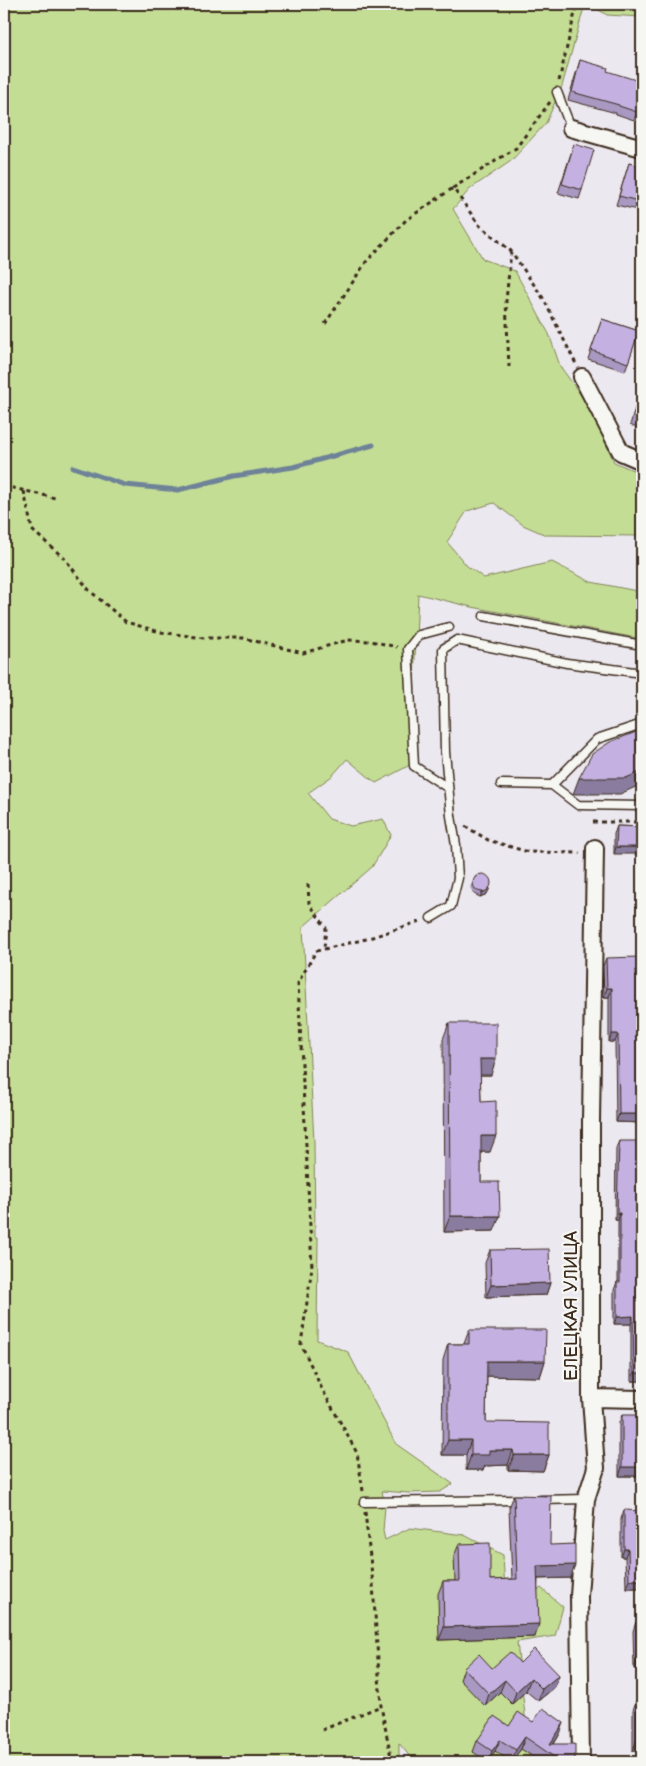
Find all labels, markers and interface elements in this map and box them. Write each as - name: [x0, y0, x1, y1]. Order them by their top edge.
- street label: ЕЛЕЦКАЯ УЛИЦА: [561, 1231, 582, 1381]

